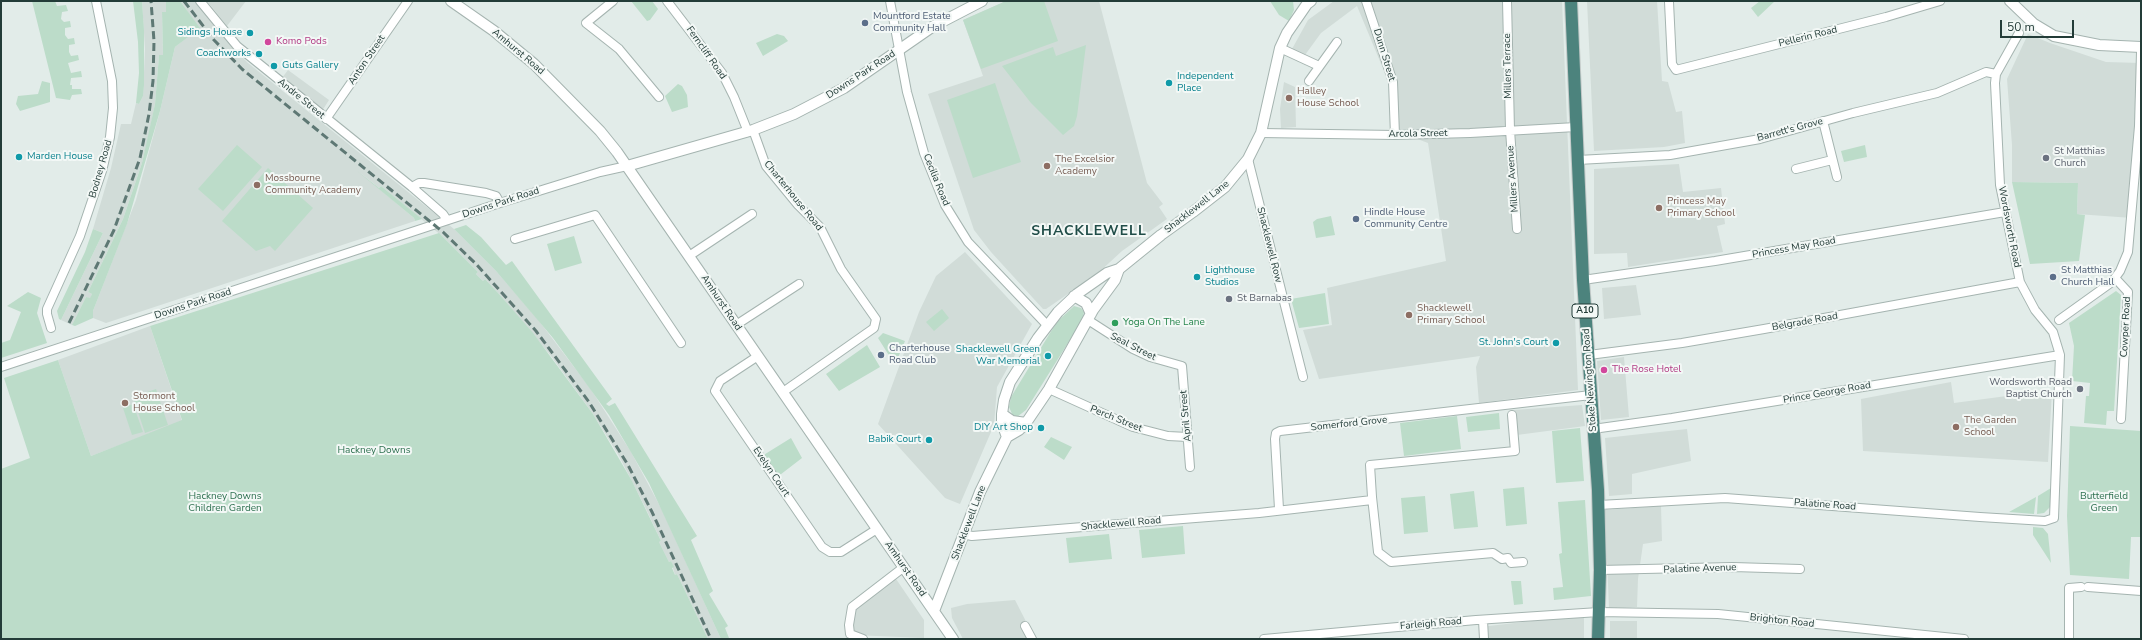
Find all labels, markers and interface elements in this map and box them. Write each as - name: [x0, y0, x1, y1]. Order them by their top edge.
- place label: Mountford Estate Community Hall: [873, 11, 951, 34]
- scale bar: [2002, 12, 2076, 38]
- marker: Mountford Estate Community Hall: [860, 18, 870, 28]
- text: 50 m: [2007, 19, 2035, 35]
- street label: Ferncliff Road: [683, 24, 729, 82]
- street label: Pellerin Road: [1777, 24, 1839, 50]
- place label: Sidings House: [178, 27, 242, 39]
- street label: Amhurst Road: [489, 27, 547, 77]
- street label: Dunn Street: [1370, 27, 1398, 83]
- marker: Sidings House: [245, 28, 255, 38]
- street label: Anton Street: [346, 33, 388, 87]
- street label: Millers Terrace: [1501, 33, 1515, 99]
- place label: Komo Pods: [276, 36, 327, 48]
- marker: Komo Pods: [263, 37, 273, 47]
- place label: Coachworks: [196, 48, 251, 60]
- street label: Downs Park Road: [824, 48, 898, 102]
- marker: Coachworks: [254, 49, 264, 59]
- place label: Guts Gallery: [282, 60, 339, 72]
- marker: Guts Gallery: [269, 61, 279, 71]
- place label: Independent Place: [1177, 71, 1234, 94]
- street label: Andre Street: [275, 76, 327, 122]
- marker: Independent Place: [1164, 78, 1174, 88]
- place label: Halley House School: [1297, 86, 1359, 110]
- marker: Halley House School: [1284, 93, 1294, 103]
- street label: Barrett's Grove: [1756, 115, 1824, 145]
- street label: Arcola Street: [1388, 127, 1448, 141]
- street label: Bodney Road: [87, 138, 115, 200]
- street label: Millers Avenue: [1505, 145, 1521, 213]
- place label: St Matthias Church: [2054, 146, 2105, 170]
- place label: Marden House: [27, 151, 93, 163]
- marker: Marden House: [14, 152, 24, 162]
- street label: Cecilia Road: [920, 152, 952, 208]
- marker: St Matthias Church: [2041, 153, 2051, 163]
- place label: The Excelsior Academy: [1055, 154, 1115, 178]
- street label: Charterhouse Road: [761, 159, 825, 233]
- marker: The Excelsior Academy: [1042, 161, 1052, 171]
- place label: Mossbourne Community Academy: [265, 173, 361, 196]
- street label: Shacklewell Lane: [1162, 178, 1232, 236]
- marker: Mossbourne Community Academy: [252, 180, 262, 190]
- street label: Downs Park Road: [461, 185, 541, 221]
- street label: Wordsworth Road: [1995, 185, 2023, 269]
- place label: Princess May Primary School: [1667, 196, 1735, 220]
- marker: Princess May Primary School: [1654, 203, 1664, 213]
- street label: Shacklewell Row: [1254, 206, 1284, 284]
- place label: Hindle House Community Centre: [1364, 207, 1448, 230]
- marker: Hindle House Community Centre: [1351, 214, 1361, 224]
- district label: SHACKLEWELL: [1031, 224, 1147, 240]
- street label: Princess May Road: [1751, 235, 1837, 261]
- place label: Lighthouse Studios: [1205, 265, 1255, 288]
- place label: St Matthias Church Hall: [2061, 265, 2114, 288]
- marker: Lighthouse Studios: [1192, 272, 1202, 282]
- marker: St Matthias Church Hall: [2048, 272, 2058, 282]
- street label: Amhurst Road: [698, 273, 744, 333]
- street label: Downs Park Road: [153, 286, 233, 322]
- place label: St Barnabas: [1237, 293, 1292, 305]
- marker: St Barnabas: [1224, 294, 1234, 304]
- street label: Cowper Road: [2118, 296, 2134, 358]
- place label: Shacklewell Primary School: [1417, 303, 1485, 326]
- road number: A10: [1572, 304, 1598, 318]
- marker: Shacklewell Primary School: [1404, 310, 1414, 320]
- street label: Belgrade Road: [1771, 310, 1839, 334]
- place label: Yoga On The Lane: [1123, 317, 1205, 329]
- marker: Yoga On The Lane: [1110, 318, 1120, 328]
- street label: Stoke Newington Road: [1580, 328, 1600, 432]
- street label: Seal Street: [1108, 330, 1158, 364]
- place label: St. John's Court: [1479, 337, 1548, 349]
- marker: St. John's Court: [1551, 338, 1561, 348]
- place label: Charterhouse Road Club: [889, 343, 950, 366]
- place label: Shacklewell Green War Memorial: [956, 344, 1040, 368]
- marker: Charterhouse Road Club: [876, 350, 886, 360]
- marker: Shacklewell Green War Memorial: [1043, 351, 1053, 361]
- place label: The Rose Hotel: [1612, 364, 1681, 376]
- marker: The Rose Hotel: [1599, 365, 1609, 375]
- place label: Wordsworth Road Baptist Church: [1989, 377, 2072, 400]
- street label: Prince George Road: [1782, 379, 1872, 407]
- marker: Wordsworth Road Baptist Church: [2075, 384, 2085, 394]
- street label: April Street: [1178, 390, 1194, 442]
- place label: Stormont House School: [133, 391, 195, 414]
- marker: Stormont House School: [120, 398, 130, 408]
- street label: Perch Street: [1088, 403, 1144, 435]
- street label: Somerford Grove: [1310, 414, 1388, 434]
- place label: The Garden School: [1964, 415, 2016, 438]
- place label: DIY Art Shop: [974, 422, 1033, 434]
- marker: The Garden School: [1951, 422, 1961, 432]
- marker: DIY Art Shop: [1036, 423, 1046, 433]
- place label: Babik Court: [868, 434, 921, 446]
- marker: Babik Court: [924, 435, 934, 445]
- park label: Hackney Downs: [338, 445, 410, 457]
- street label: Evelyn Court: [750, 445, 792, 499]
- street label: Shacklewell Lane: [949, 484, 989, 562]
- park label: Hackney Downs Children Garden: [188, 491, 262, 514]
- park label: Butterfield Green: [2080, 491, 2128, 514]
- street label: Palatine Road: [1794, 497, 1856, 513]
- street label: Shacklewell Road: [1080, 515, 1162, 533]
- street label: Amhurst Road: [882, 539, 928, 599]
- street label: Palatine Avenue: [1663, 562, 1737, 576]
- street label: Brighton Road: [1749, 612, 1815, 630]
- street label: Farleigh Road: [1400, 615, 1462, 633]

